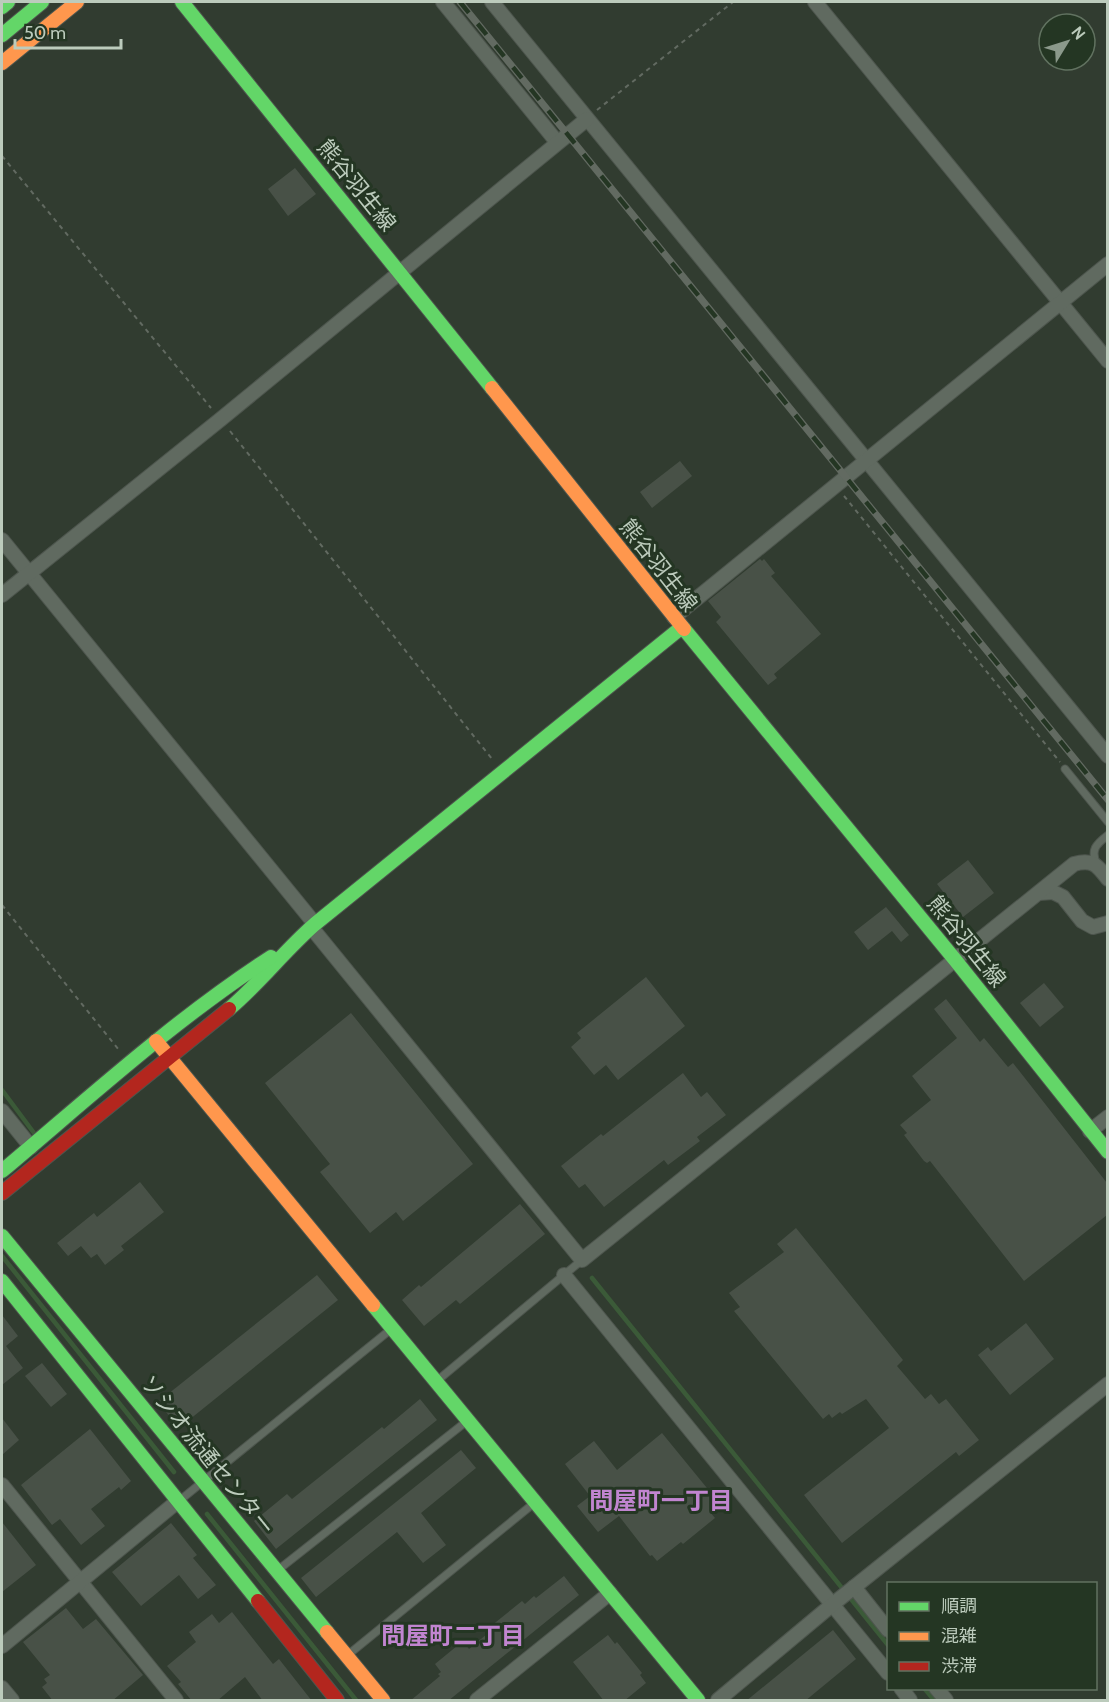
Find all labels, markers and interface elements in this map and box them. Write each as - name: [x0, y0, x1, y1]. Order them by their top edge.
- scale bar: [15, 12, 122, 50]
- north arrow: [1037, 12, 1097, 72]
- text: 50 m: [24, 22, 66, 44]
- text: N: [1067, 23, 1089, 43]
- street label: 熊谷羽生線: [312, 134, 402, 237]
- street label: 熊谷羽生線: [614, 514, 703, 617]
- street label: 熊谷羽生線: [922, 890, 1012, 993]
- street label: ソシオ流通センター: [135, 1370, 280, 1541]
- district label: 問屋町一丁目: [589, 1486, 733, 1515]
- legend: [887, 1582, 1097, 1690]
- text: 順調: [941, 1595, 977, 1617]
- district label: 問屋町二丁目: [381, 1621, 525, 1650]
- text: 混雑: [941, 1625, 977, 1647]
- text: 渋滞: [941, 1655, 977, 1677]

